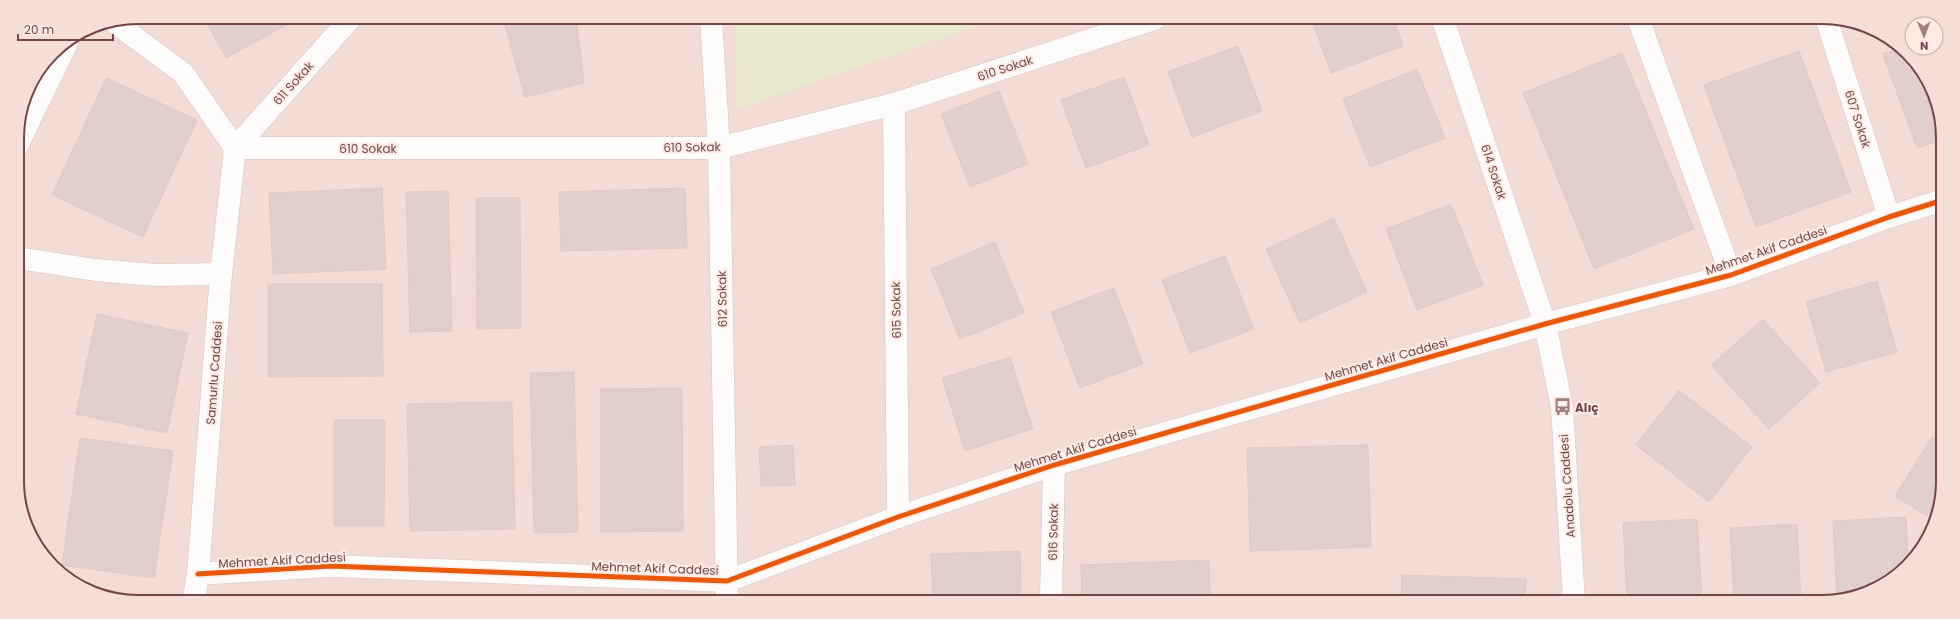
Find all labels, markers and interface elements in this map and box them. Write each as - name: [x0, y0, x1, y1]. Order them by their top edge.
- scale bar: [18, 16, 113, 42]
- north arrow: [1904, 16, 1944, 56]
- text: 20 m: [24, 21, 54, 38]
- text: N: [1920, 38, 1928, 54]
- street label: 610 Sokak: [975, 51, 1036, 85]
- street label: 611 Sokak: [269, 57, 318, 109]
- street label: 607 Sokak: [1841, 88, 1876, 151]
- street label: 610 Sokak: [663, 138, 722, 156]
- street label: 610 Sokak: [339, 140, 398, 157]
- street label: 614 Sokak: [1477, 142, 1511, 203]
- street label: Mehmet Akif Caddesi: [1703, 221, 1829, 279]
- street label: 612 Sokak: [713, 270, 731, 328]
- street label: 615 Sokak: [887, 280, 905, 339]
- street label: Samurlu Caddesi: [202, 321, 226, 425]
- street label: Mehmet Akif Caddesi: [1322, 333, 1450, 385]
- bus stop icon: Alıç: [1552, 397, 1572, 417]
- place label: Alıç: [1575, 399, 1599, 416]
- street label: Mehmet Akif Caddesi: [1012, 422, 1138, 476]
- street label: Anadolu Caddesi: [1555, 434, 1579, 538]
- street label: 616 Sokak: [1044, 502, 1062, 561]
- street label: Mehmet Akif Caddesi: [218, 548, 346, 572]
- street label: Mehmet Akif Caddesi: [591, 557, 719, 579]

